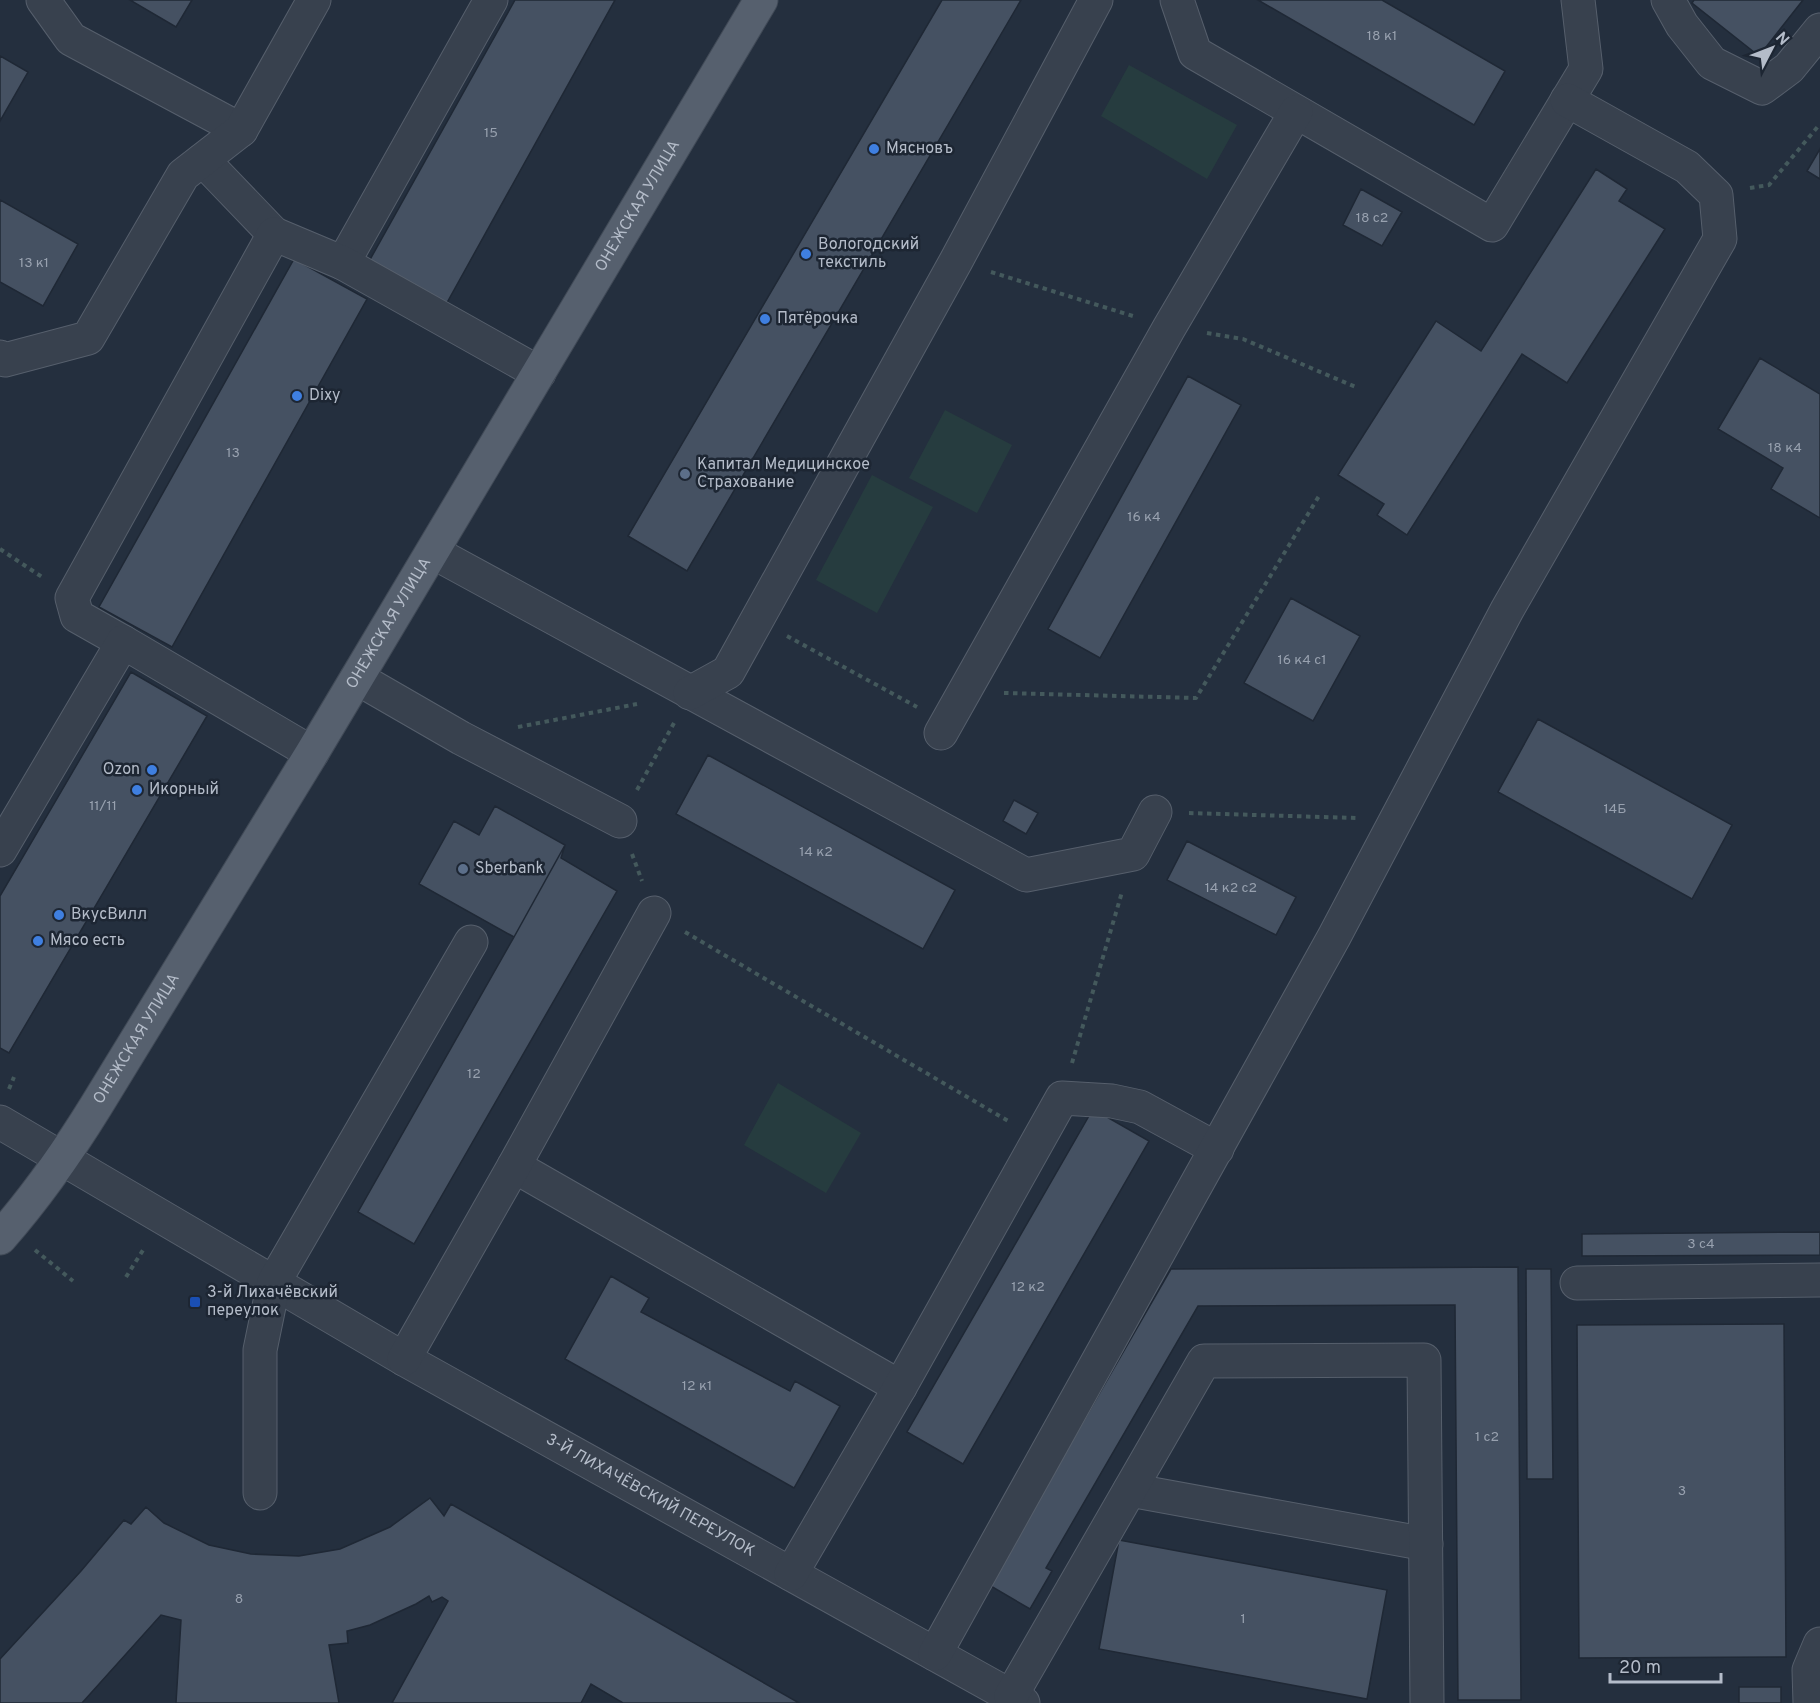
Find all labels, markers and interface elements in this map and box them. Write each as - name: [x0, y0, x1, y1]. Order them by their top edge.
- north arrow: [1742, 18, 1802, 78]
- house number: 18 к1: [1367, 28, 1397, 45]
- text: N: [1770, 28, 1793, 50]
- house number: 15: [484, 125, 498, 142]
- street label: ОНЕЖСКАЯ УЛИЦА: [591, 137, 685, 275]
- place label: Мясновъ: [886, 139, 953, 159]
- marker: Мясновъ: [867, 142, 881, 156]
- house number: 18 с2: [1356, 210, 1388, 227]
- place label: Вологодский текстиль: [818, 235, 919, 273]
- marker: Вологодский текстиль: [799, 247, 813, 261]
- house number: 13 к1: [19, 255, 49, 272]
- place label: Пятёрочка: [777, 309, 858, 329]
- marker: Пятёрочка: [758, 312, 772, 326]
- place label: Dixy: [309, 386, 340, 406]
- marker: Dixy: [290, 389, 304, 403]
- house number: 18 к4: [1768, 440, 1802, 457]
- house number: 13: [226, 445, 240, 462]
- place label: Капитал Медицинское Страхование: [697, 455, 870, 493]
- marker: Капитал Медицинское Страхование: [678, 467, 692, 481]
- house number: 16 к4: [1127, 509, 1161, 526]
- street label: ОНЕЖСКАЯ УЛИЦА: [342, 554, 436, 693]
- house number: 16 к4 с1: [1277, 652, 1327, 669]
- place label: Ozon: [103, 760, 140, 780]
- marker: Ozon: [145, 763, 159, 777]
- place label: Икорный: [149, 780, 219, 800]
- marker: Икорный: [130, 783, 144, 797]
- house number: 11/11: [89, 798, 117, 815]
- house number: 14Б: [1604, 801, 1626, 818]
- house number: 14 к2: [799, 844, 833, 861]
- place label: Sberbank: [475, 859, 544, 879]
- marker: Sberbank: [456, 862, 470, 876]
- house number: 14 к2 с2: [1205, 880, 1257, 897]
- place label: ВкусВилл: [71, 905, 147, 925]
- marker: ВкусВилл: [52, 908, 66, 922]
- place label: Мясо есть: [50, 931, 125, 951]
- marker: Мясо есть: [31, 934, 45, 948]
- street label: ОНЕЖСКАЯ УЛИЦА: [89, 970, 185, 1108]
- house number: 12: [467, 1066, 481, 1083]
- house number: 3 с4: [1687, 1236, 1715, 1253]
- house number: 12 к2: [1011, 1279, 1045, 1296]
- place label: 3-й Лихачёвский переулок: [207, 1283, 338, 1321]
- marker: 3-й Лихачёвский переулок: [188, 1295, 202, 1309]
- house number: 12 к1: [682, 1378, 712, 1395]
- house number: 1 с2: [1475, 1429, 1499, 1446]
- street label: 3-Й ЛИХАЧЁВСКИЙ ПЕРЕУЛОК: [542, 1430, 758, 1562]
- house number: 3: [1678, 1483, 1686, 1500]
- house number: 8: [235, 1591, 243, 1608]
- house number: 1: [1240, 1611, 1246, 1628]
- scale bar: [1610, 1646, 1721, 1684]
- text: 20 m: [1619, 1657, 1661, 1680]

